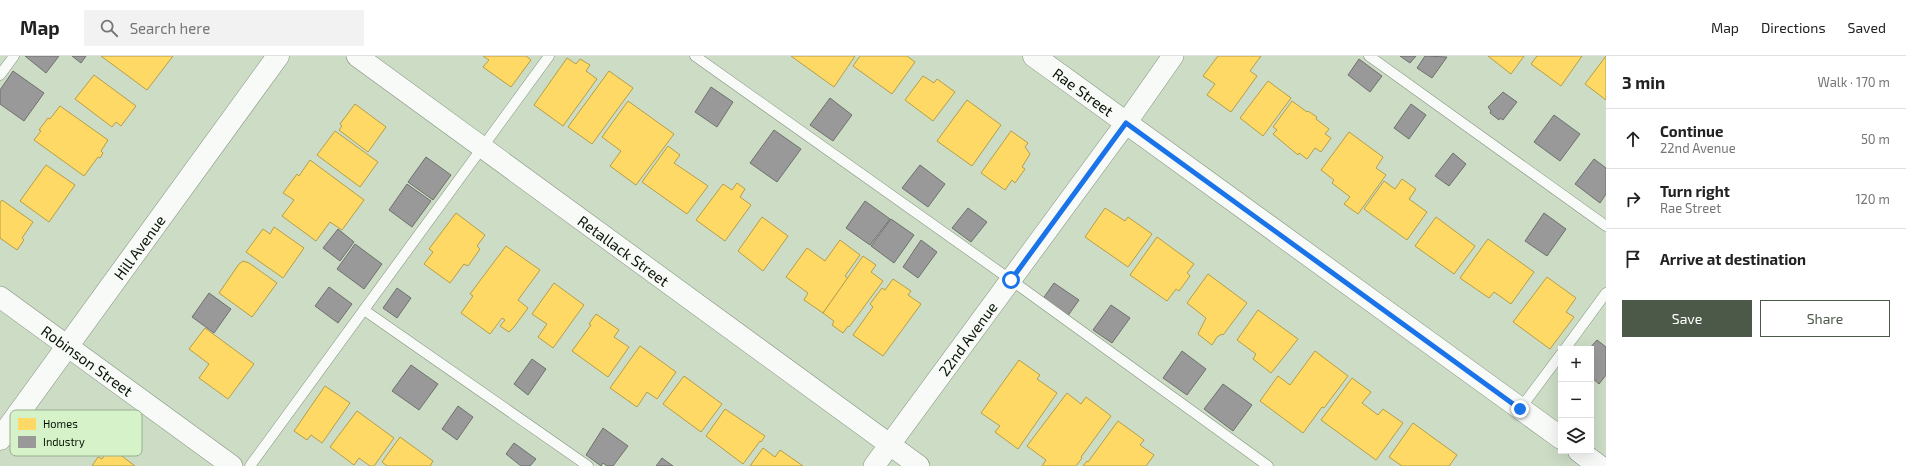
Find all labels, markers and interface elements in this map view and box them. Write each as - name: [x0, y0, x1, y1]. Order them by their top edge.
- search box: [84, 10, 364, 46]
- text: Map: [20, 16, 60, 39]
- icon: search: [98, 17, 120, 39]
- text: Search here: [130, 19, 210, 37]
- text: Map: [1711, 19, 1739, 36]
- text: Directions: [1761, 19, 1826, 36]
- text: Saved: [1848, 19, 1886, 36]
- street label: Rae Street: [1049, 64, 1118, 120]
- text: 3 min: [1622, 72, 1665, 92]
- text: Walk · 170 m: [1818, 74, 1890, 90]
- text: Continue: [1660, 122, 1723, 140]
- icon: ahead: [1622, 128, 1644, 150]
- text: 50 m: [1861, 131, 1890, 147]
- text: 22nd Avenue: [1660, 140, 1736, 156]
- text: Turn right: [1660, 182, 1730, 200]
- icon: right: [1622, 188, 1644, 210]
- text: 120 m: [1855, 191, 1890, 207]
- text: Rae Street: [1660, 200, 1721, 216]
- street label: Hill Avenue: [110, 211, 169, 283]
- street label: Retallack Street: [575, 211, 673, 290]
- icon: arrive: [1622, 248, 1644, 270]
- text: Arrive at destination: [1660, 250, 1806, 268]
- route start: [1002, 271, 1020, 289]
- street label: 22nd Avenue: [934, 298, 1001, 379]
- button: Save: [1622, 300, 1752, 337]
- button: Share: [1760, 300, 1890, 337]
- street label: Robinson Street: [38, 321, 137, 400]
- map controls: [1558, 346, 1594, 454]
- button: +: [1558, 346, 1594, 382]
- button: −: [1558, 382, 1594, 418]
- route end: [1511, 400, 1529, 418]
- legend: [10, 410, 142, 456]
- text: Homes: [43, 417, 78, 430]
- button: layers: [1558, 418, 1594, 454]
- text: Industry: [43, 435, 85, 448]

